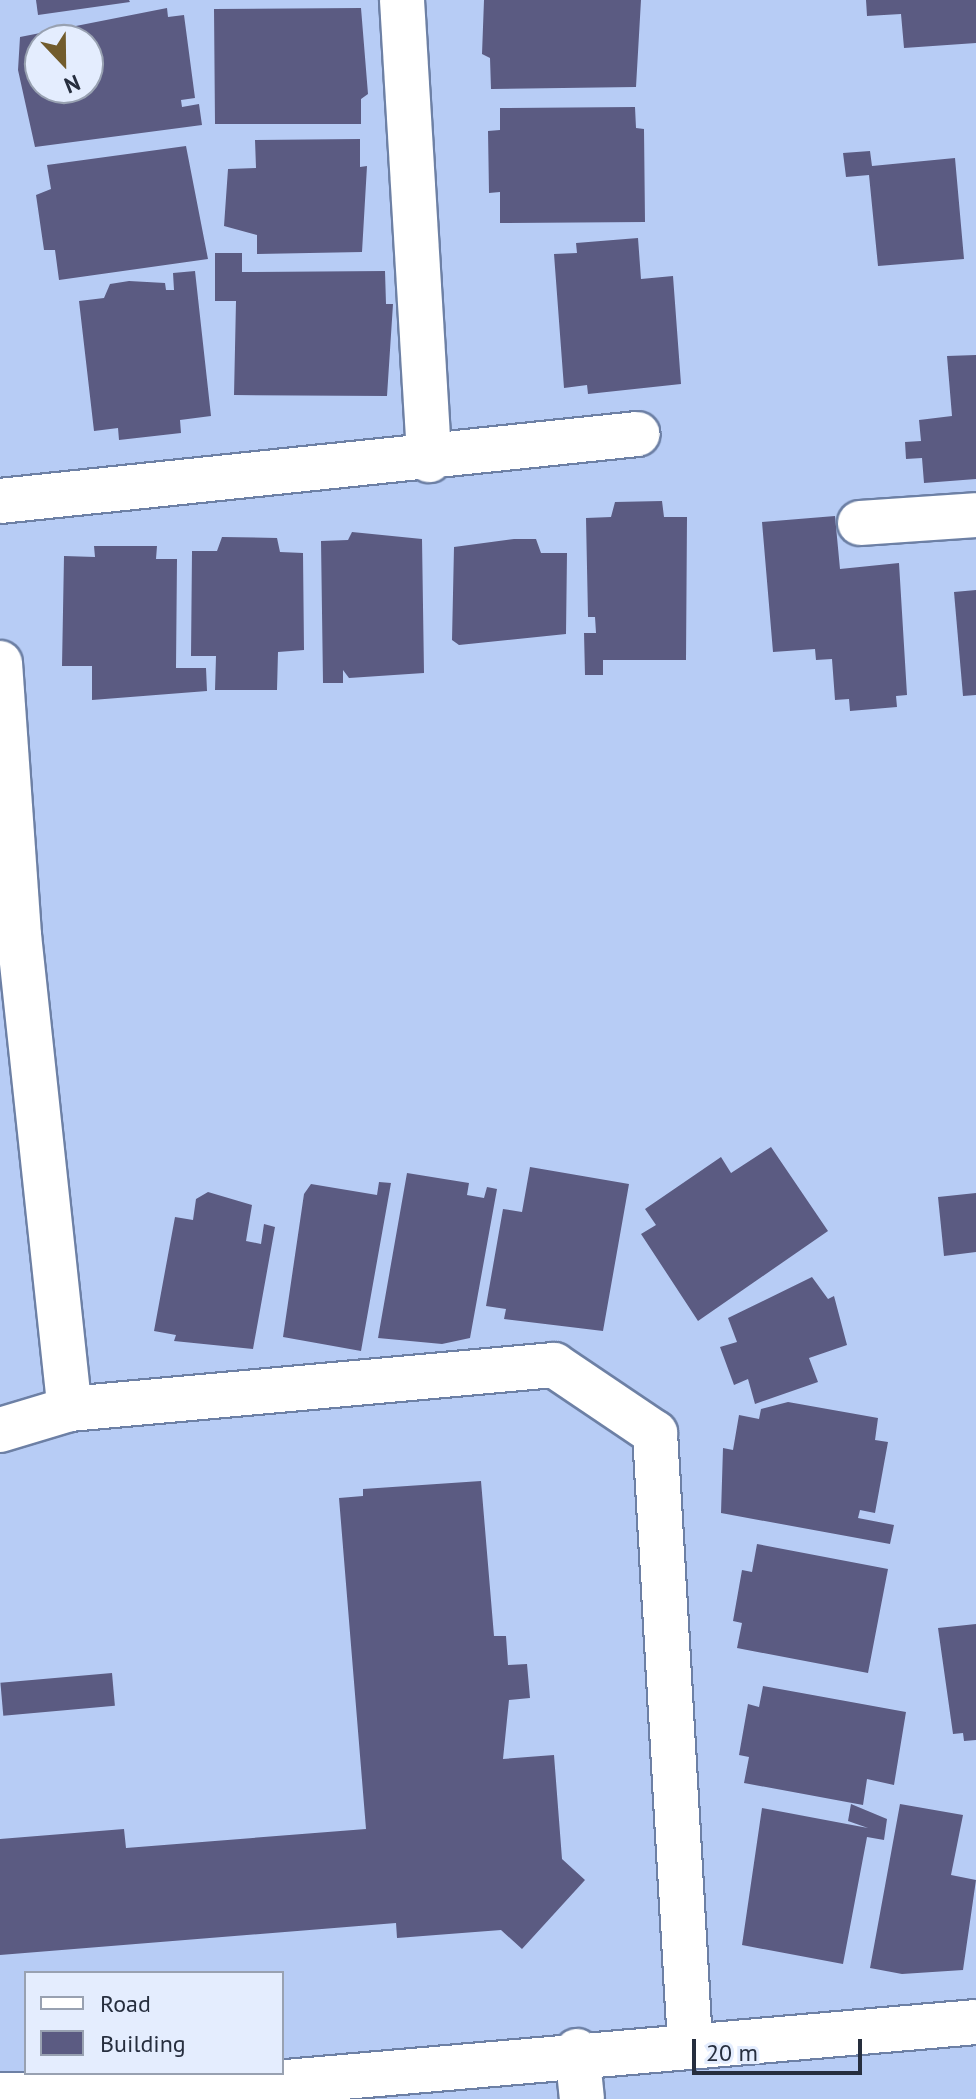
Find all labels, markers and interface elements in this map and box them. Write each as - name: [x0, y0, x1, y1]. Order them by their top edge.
- north arrow: [24, 24, 104, 104]
- text: N: [60, 69, 84, 100]
- legend: [24, 1971, 284, 2075]
- text: Road: [100, 1988, 151, 2019]
- scale bar: [696, 2023, 866, 2073]
- text: Building: [100, 2028, 186, 2059]
- text: 20 m: [706, 2037, 758, 2068]

